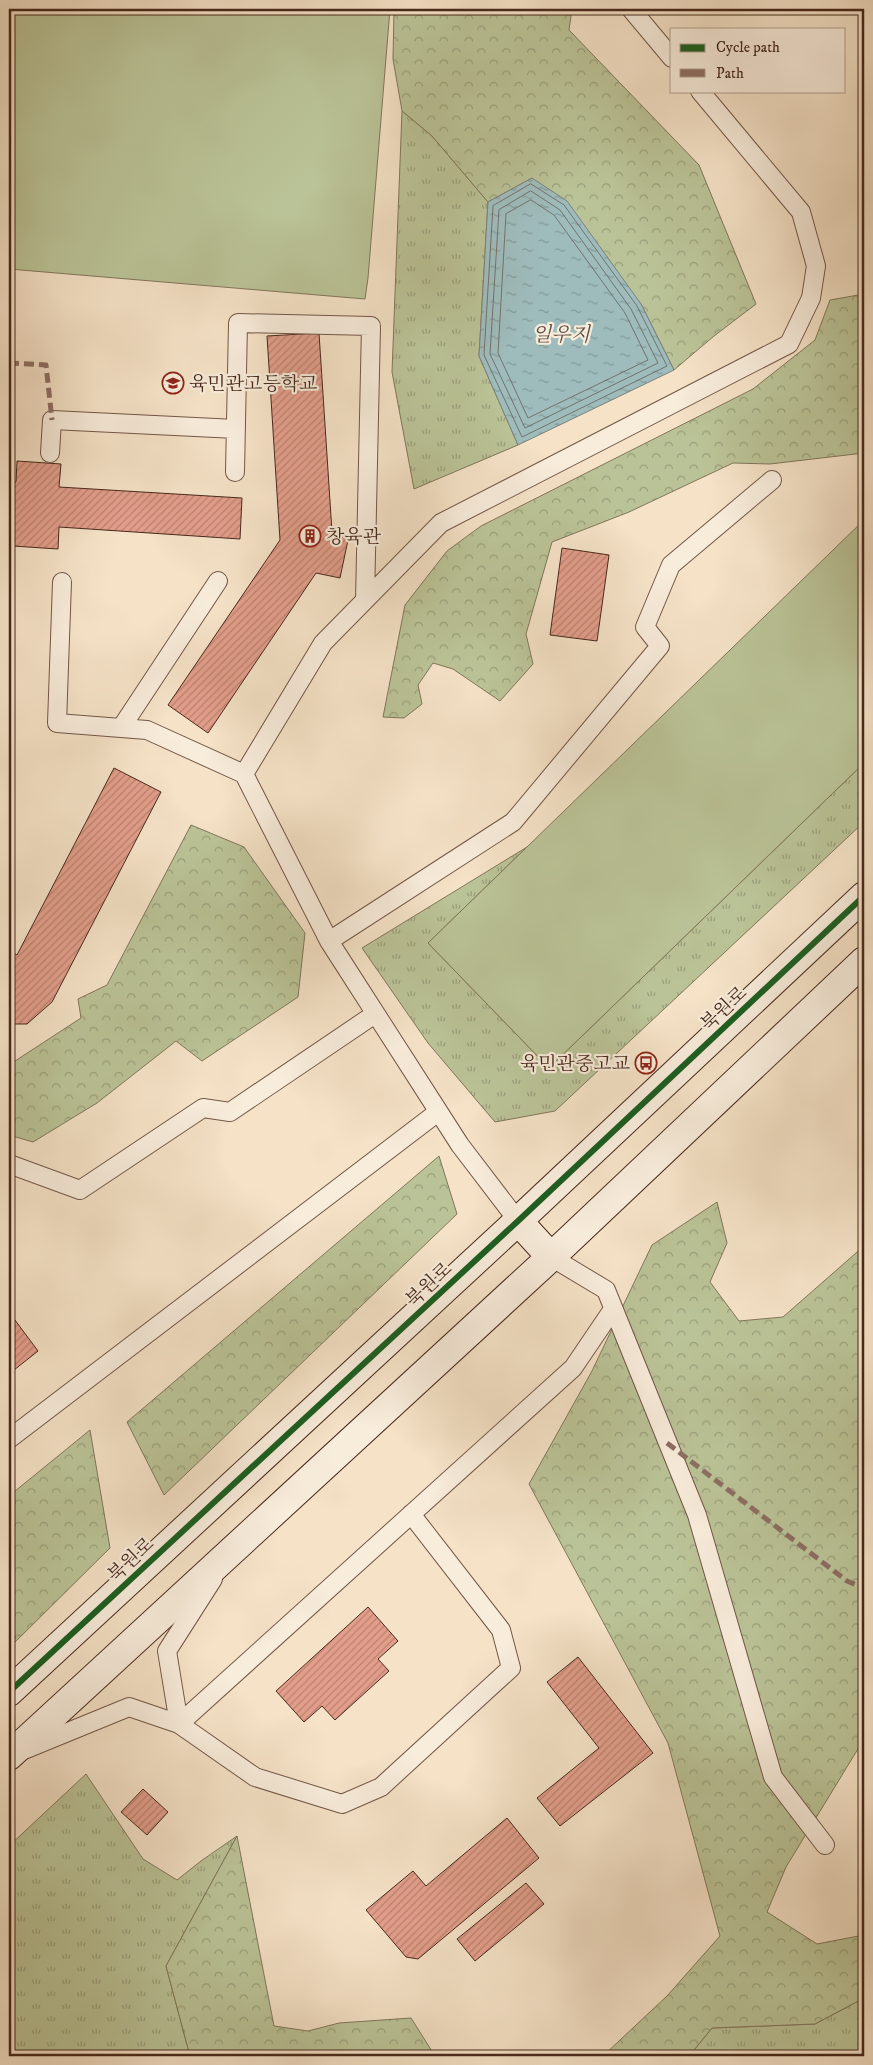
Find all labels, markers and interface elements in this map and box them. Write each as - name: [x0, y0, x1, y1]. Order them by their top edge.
- legend: [670, 28, 846, 92]
- text: Cycle path: [716, 38, 780, 57]
- text: Path: [716, 64, 744, 83]
- water label: 일우지: [532, 323, 592, 348]
- school or university icon: 육민관고등학교: [161, 371, 185, 395]
- place label: 육민관고등학교: [189, 373, 317, 396]
- building icon: 창육관: [298, 524, 322, 548]
- place label: 창육관: [326, 526, 382, 549]
- street label: 북원로: [696, 982, 752, 1036]
- bus stop icon: 육민관중고교: [634, 1051, 658, 1075]
- place label: 육민관중고교: [520, 1053, 630, 1076]
- street label: 북원로: [401, 1258, 457, 1312]
- street label: 북원로: [103, 1533, 159, 1587]

